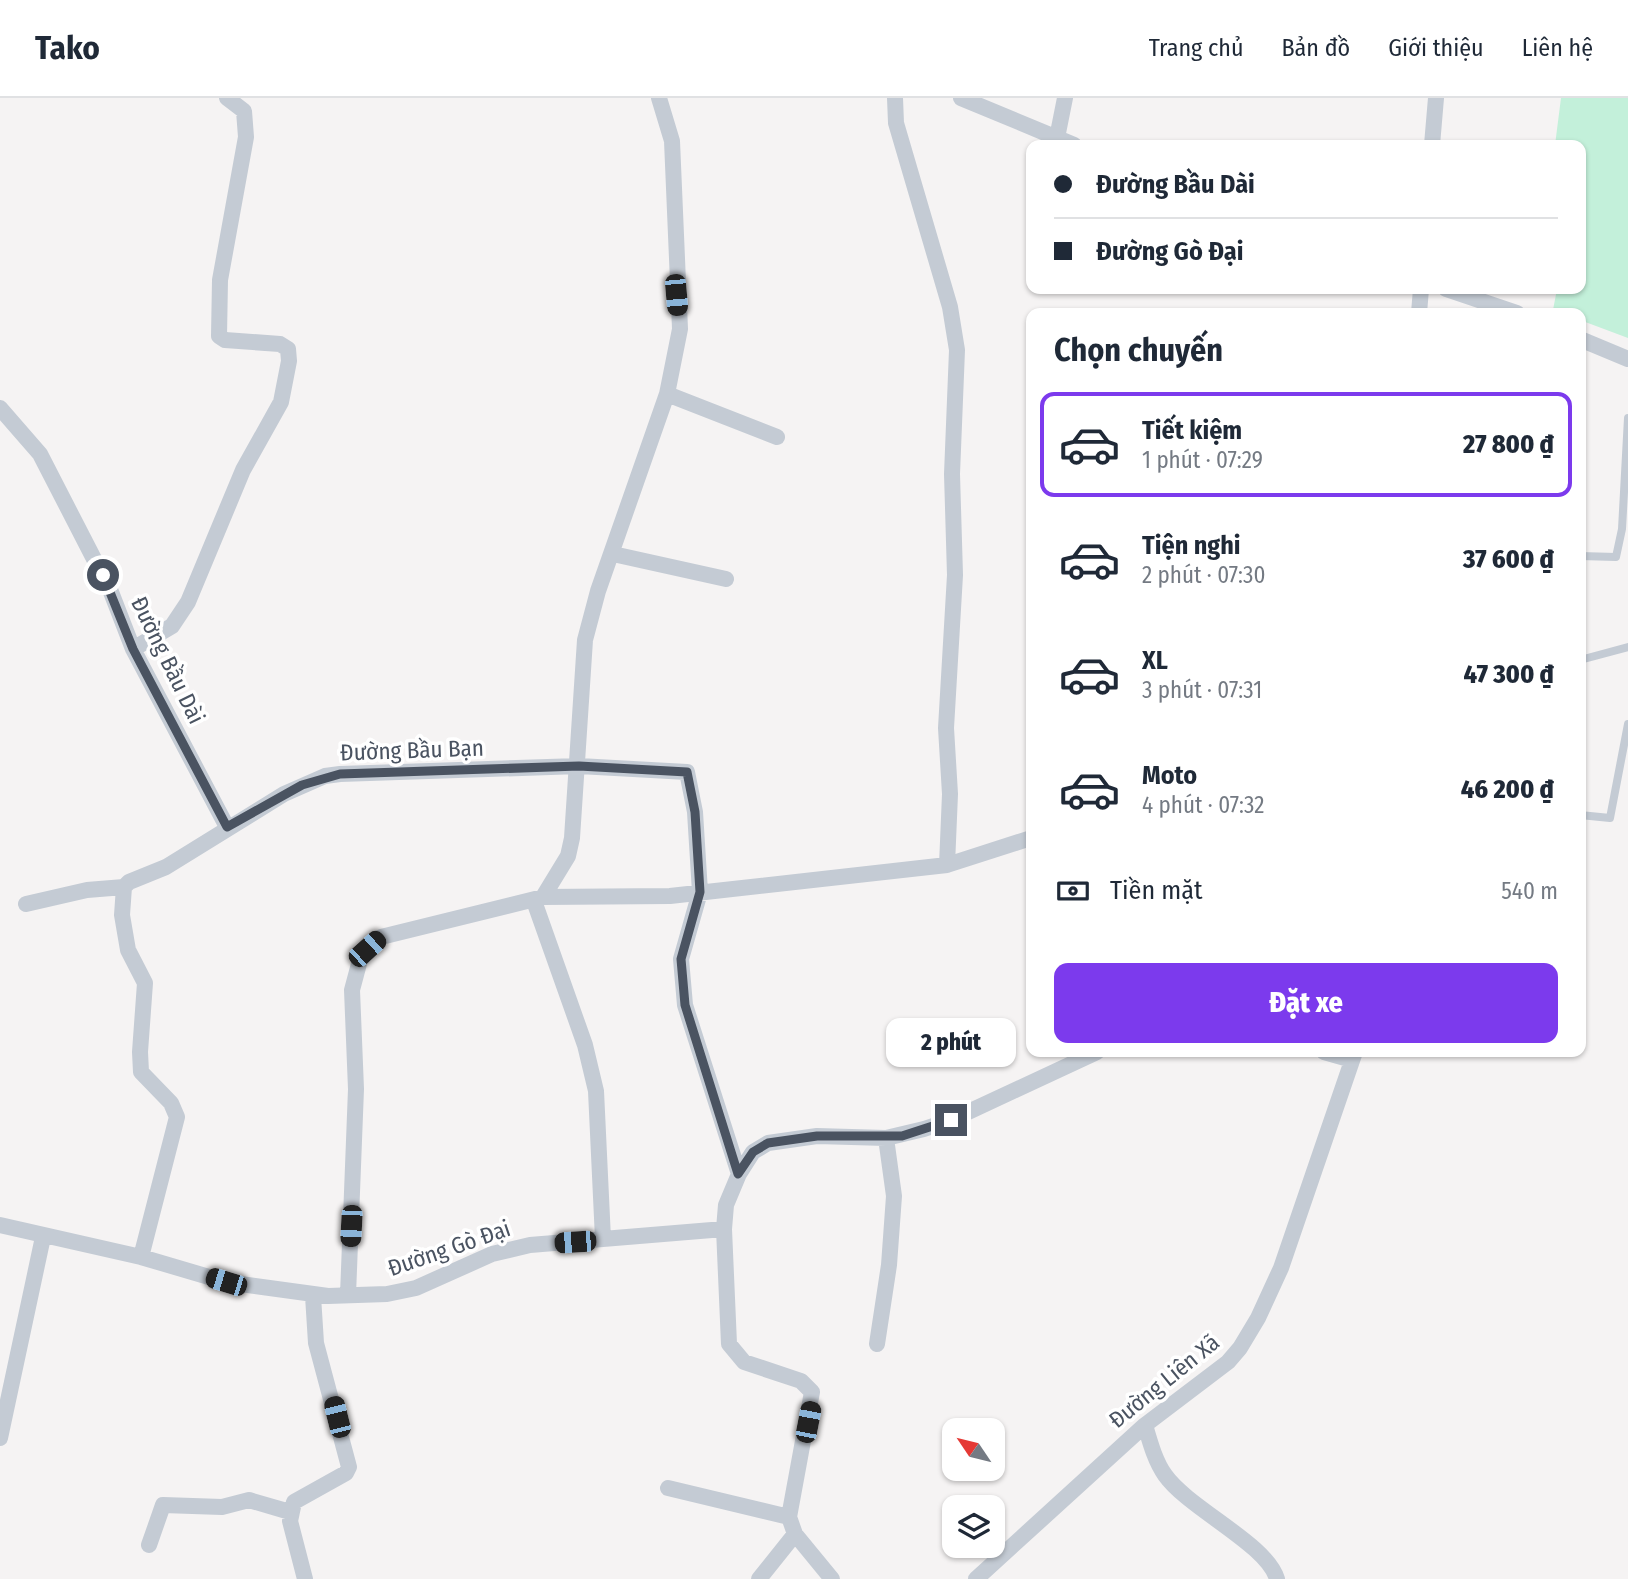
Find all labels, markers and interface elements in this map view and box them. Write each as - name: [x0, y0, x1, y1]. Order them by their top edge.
- text: Tako: [35, 28, 100, 68]
- text: Trang chủ: [1149, 34, 1243, 62]
- text: Bản đồ: [1281, 34, 1350, 62]
- text: Giới thiệu: [1388, 34, 1484, 62]
- text: Liên hệ: [1522, 34, 1593, 62]
- text: Đường Bầu Dài: [1096, 169, 1255, 200]
- text: Đường Gò Đại: [1096, 236, 1244, 267]
- car: [664, 273, 689, 317]
- text: Chọn chuyến: [1054, 331, 1223, 369]
- icon: car: [1058, 413, 1121, 476]
- text: Tiết kiệm: [1142, 415, 1242, 446]
- text: 27 800 ₫: [1463, 429, 1554, 460]
- text: 1 phút · 07:29: [1142, 446, 1263, 474]
- icon: car: [1058, 528, 1121, 591]
- text: Tiện nghi: [1142, 530, 1241, 561]
- text: 37 600 ₫: [1463, 544, 1554, 575]
- route start: [87, 559, 119, 591]
- text: 2 phút · 07:30: [1142, 561, 1265, 589]
- street label: Đường Bầu Dài: [125, 592, 211, 728]
- icon: car: [1058, 643, 1121, 706]
- text: XL: [1142, 645, 1168, 676]
- text: 47 300 ₫: [1464, 659, 1554, 690]
- text: 3 phút · 07:31: [1142, 676, 1262, 704]
- street label: Đường Bầu Bạn: [340, 733, 484, 767]
- icon: car: [1058, 758, 1121, 821]
- text: Moto: [1142, 760, 1197, 791]
- text: 46 200 ₫: [1461, 774, 1554, 805]
- text: 4 phút · 07:32: [1142, 791, 1264, 819]
- icon: cash: [1054, 872, 1092, 910]
- text: Tiền mặt: [1110, 875, 1202, 906]
- text: 540 m: [1501, 877, 1558, 905]
- car: [345, 927, 390, 971]
- button: Đặt xe: [1054, 963, 1558, 1043]
- callout: 2 phút: [886, 1018, 1016, 1068]
- text: 2 phút: [921, 1028, 981, 1056]
- route end: [935, 1104, 967, 1136]
- car: [340, 1204, 363, 1248]
- street label: Đường Gò Đại: [384, 1214, 514, 1282]
- car: [554, 1230, 597, 1254]
- car: [203, 1266, 250, 1298]
- street label: Đường Liên Xã: [1103, 1328, 1225, 1434]
- car: [322, 1394, 353, 1440]
- car: [794, 1399, 823, 1445]
- north arrow: [942, 1418, 1004, 1480]
- map controls: [942, 1418, 1005, 1558]
- button: layers: [942, 1495, 1005, 1558]

